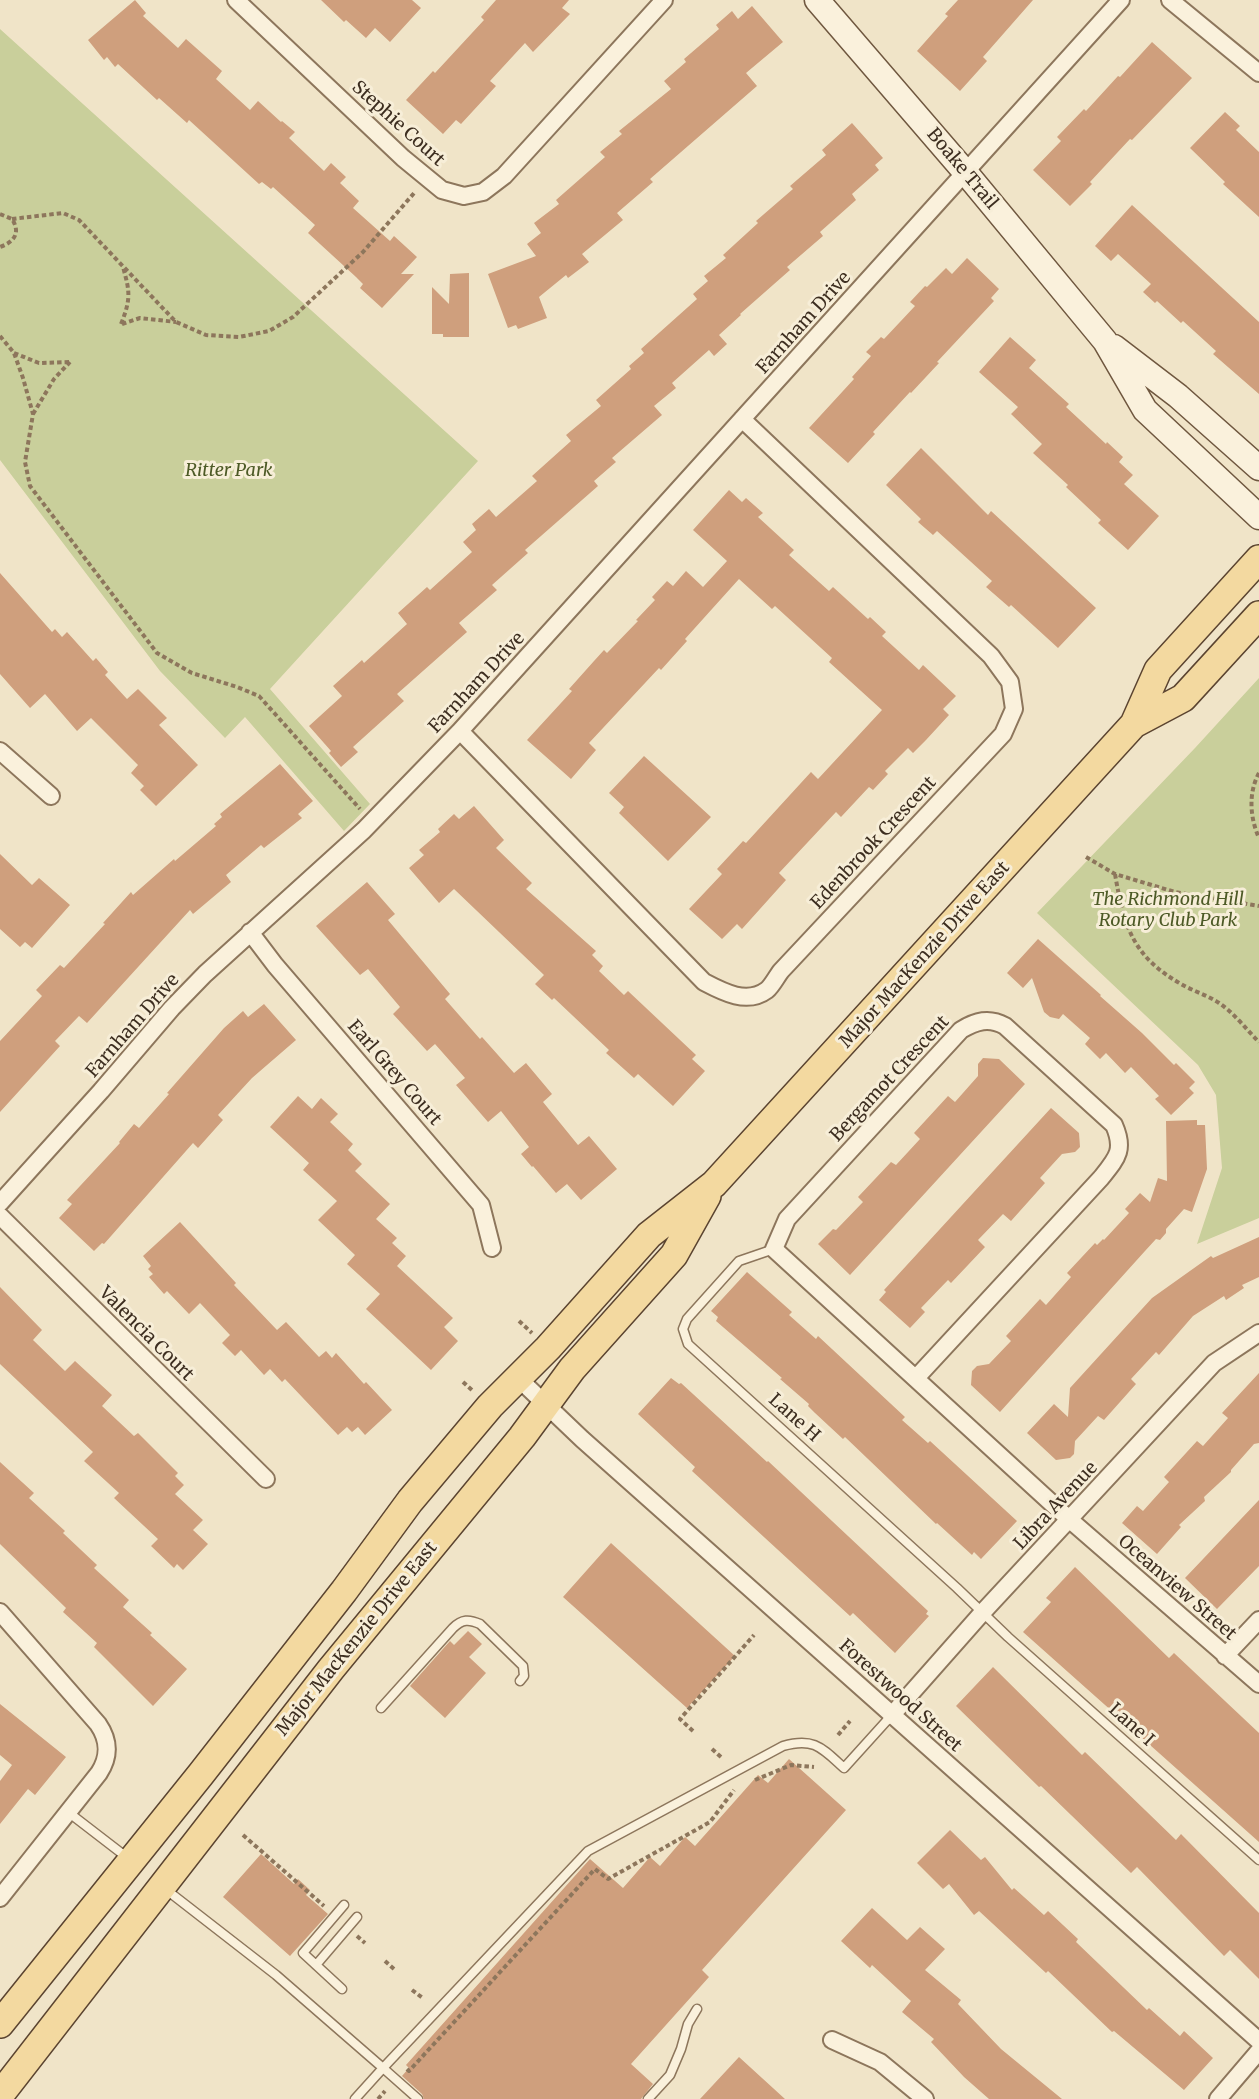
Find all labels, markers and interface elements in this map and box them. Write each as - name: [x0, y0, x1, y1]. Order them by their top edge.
- street label: Stephie Court: [347, 77, 449, 171]
- street label: Boake Trail: [922, 124, 1002, 214]
- street label: Farnham Drive: [752, 267, 856, 379]
- park label: Ritter Park: [185, 460, 273, 482]
- street label: Farnham Drive: [425, 628, 529, 738]
- street label: Edenbrook Crescent: [807, 772, 941, 914]
- street label: Major MacKenzie Drive East: [836, 857, 1014, 1053]
- park label: The Richmond Hill Rotary Club Park: [1092, 889, 1244, 932]
- street label: Farnham Drive: [82, 970, 184, 1082]
- street label: Bergamot Crescent: [826, 1012, 954, 1146]
- street label: Earl Grey Court: [343, 1016, 445, 1130]
- street label: Valencia Court: [94, 1282, 198, 1386]
- street label: Lane H: [764, 1389, 824, 1447]
- street label: Libra Avenue: [1010, 1458, 1102, 1554]
- street label: Oceanview Street: [1114, 1531, 1240, 1645]
- street label: Major MacKenzie Drive East: [272, 1538, 442, 1740]
- street label: Forestwood Street: [834, 1635, 966, 1757]
- street label: Lane I: [1104, 1699, 1158, 1751]

